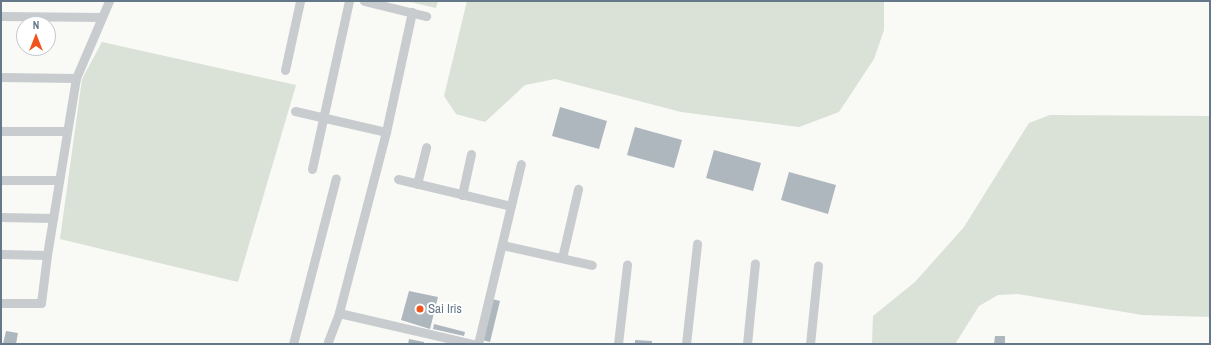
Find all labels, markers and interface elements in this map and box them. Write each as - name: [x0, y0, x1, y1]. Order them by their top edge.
- north arrow: [16, 16, 56, 56]
- text: N: [33, 18, 39, 32]
- place label: Sai Iris: [428, 301, 462, 317]
- marker: Sai Iris: [415, 304, 425, 314]

